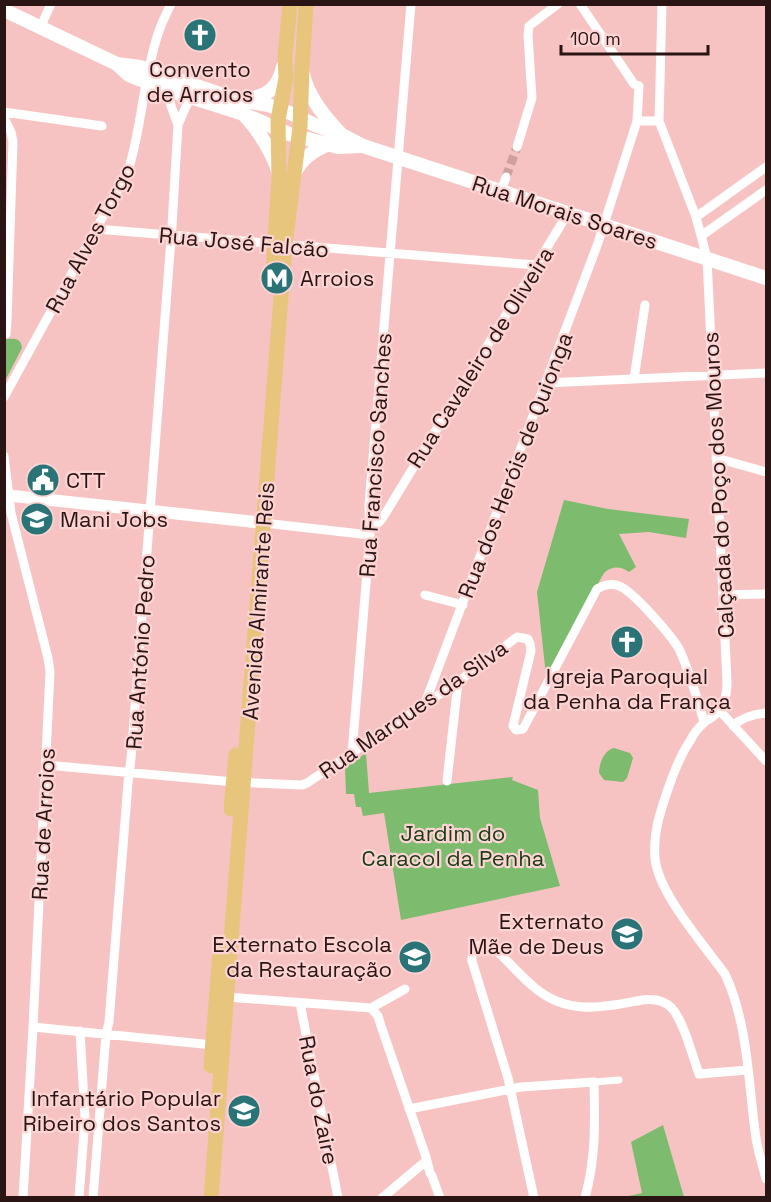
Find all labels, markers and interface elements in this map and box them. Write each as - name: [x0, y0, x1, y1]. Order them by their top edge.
- church icon: Convento de Arroios: [182, 17, 218, 53]
- scale bar: [561, 18, 708, 56]
- text: 100 m: [570, 27, 621, 50]
- place label: Convento de Arroios: [147, 55, 253, 108]
- street label: Rua Alves Torgo: [39, 158, 141, 318]
- street label: Rua Morais Soares: [469, 169, 661, 255]
- street label: Rua José Falcão: [158, 221, 330, 263]
- street label: Rua Cavaleiro de Oliveira: [400, 241, 560, 473]
- metro station icon: Arroios: [259, 260, 295, 296]
- place label: Arroios: [300, 264, 374, 292]
- street label: Rua dos Heróis de Quionga: [451, 328, 579, 602]
- street label: Calçada do Poço dos Mouros: [696, 331, 740, 639]
- street label: Rua Francisco Sanches: [352, 332, 398, 578]
- public building icon: CTT: [25, 462, 61, 498]
- place label: CTT: [66, 466, 106, 494]
- street label: Avenida Almirante Reis: [236, 481, 280, 721]
- school or university icon: Mani Jobs: [19, 501, 55, 537]
- place label: Mani Jobs: [60, 505, 168, 533]
- street label: Rua António Pedro: [119, 554, 161, 750]
- church icon: Igreja Paroquial da Penha da França: [609, 624, 645, 660]
- street label: Rua Marques da Silva: [313, 633, 513, 785]
- place label: Igreja Paroquial da Penha da França: [523, 662, 731, 715]
- street label: Rua de Arroios: [25, 747, 61, 901]
- park label: Jardim do Caracol da Penha: [362, 819, 545, 872]
- place label: Externato Mãe de Deus: [468, 907, 604, 960]
- school or university icon: Externato Mãe de Deus: [609, 916, 645, 952]
- place label: Externato Escola da Restauração: [212, 930, 392, 983]
- school or university icon: Externato Escola da Restauração: [397, 939, 433, 975]
- street label: Rua do Zaire: [293, 1033, 345, 1167]
- place label: Infantário Popular Ribeiro dos Santos: [23, 1084, 221, 1137]
- school or university icon: Infantário Popular Ribeiro dos Santos: [226, 1093, 262, 1129]

